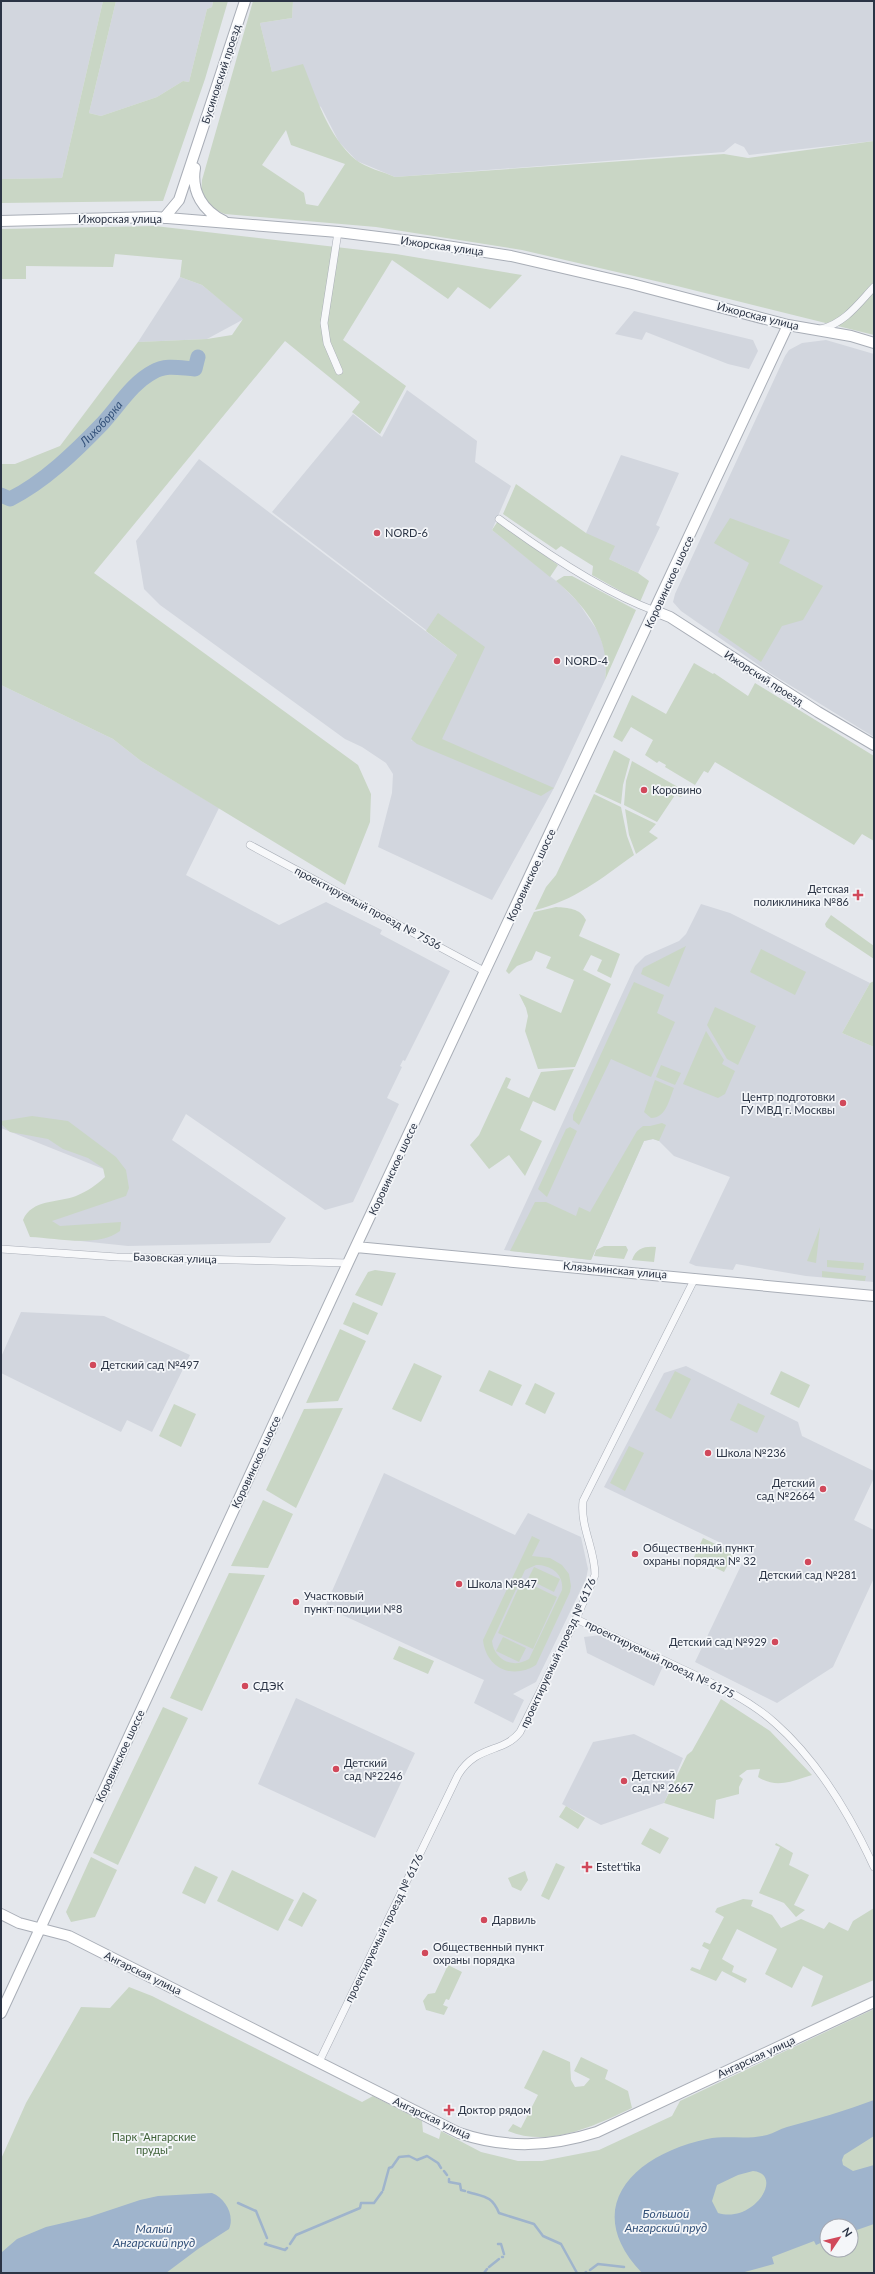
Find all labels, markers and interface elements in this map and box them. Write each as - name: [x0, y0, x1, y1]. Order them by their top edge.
- street label: Бусиновский проезд: [198, 22, 243, 125]
- street label: Ижорская улица: [78, 212, 162, 225]
- street label: Ижорская улица: [400, 233, 485, 258]
- street label: Ижорская улица: [716, 299, 800, 332]
- water label: Лихоборка: [76, 397, 126, 450]
- place label: NORD-6: [385, 526, 428, 539]
- marker: NORD-6: [372, 528, 382, 538]
- street label: Коровинское шоссе: [641, 533, 696, 630]
- street label: Ижорский проезд: [722, 647, 806, 708]
- place label: NORD-4: [565, 654, 609, 667]
- marker: NORD-4: [552, 656, 562, 666]
- place label: Коровино: [652, 783, 702, 796]
- marker: Коровино: [639, 785, 649, 795]
- street label: Коровинское шоссе: [503, 826, 558, 923]
- street label: проектируемый проезд № 7536: [293, 863, 444, 952]
- place label: Детская поликлиника №86: [754, 882, 849, 908]
- marker: Детская поликлиника №86: [852, 889, 864, 901]
- place label: Центр подготовки ГУ МВД г. Москвы: [741, 1090, 835, 1116]
- marker: Центр подготовки ГУ МВД г. Москвы: [838, 1098, 848, 1108]
- street label: Коровинское шоссе: [365, 1120, 420, 1217]
- street label: Базовская улица: [133, 1250, 217, 1265]
- street label: Клязьминская улица: [562, 1258, 668, 1281]
- place label: Детский сад №497: [101, 1358, 199, 1371]
- marker: Детский сад №497: [88, 1360, 98, 1370]
- street label: Коровинское шоссе: [228, 1413, 283, 1510]
- place label: Школа №236: [716, 1446, 786, 1459]
- marker: Школа №236: [703, 1448, 713, 1458]
- place label: Детский сад №2664: [756, 1476, 816, 1502]
- marker: Детский сад №2664: [818, 1484, 828, 1494]
- place label: Общественный пункт охраны порядка № 32: [643, 1541, 756, 1567]
- marker: Общественный пункт охраны порядка № 32: [630, 1549, 640, 1559]
- marker: Детский сад №281: [803, 1557, 813, 1567]
- place label: Детский сад №281: [759, 1568, 857, 1581]
- street label: проектируемый проезд № 6176: [517, 1576, 598, 1730]
- place label: Школа №847: [467, 1577, 537, 1590]
- marker: Школа №847: [454, 1579, 464, 1589]
- place label: Участковый пункт полиции №8: [304, 1589, 402, 1615]
- marker: Участковый пункт полиции №8: [291, 1597, 301, 1607]
- street label: проектируемый проезд № 6175: [584, 1617, 737, 1700]
- place label: Детский сад №929: [669, 1635, 767, 1648]
- marker: Детский сад №929: [770, 1637, 780, 1647]
- place label: СДЭК: [253, 1679, 284, 1692]
- marker: СДЭК: [240, 1681, 250, 1691]
- street label: Коровинское шоссе: [92, 1707, 147, 1804]
- place label: Детский сад №2246: [344, 1756, 403, 1782]
- marker: Детский сад №2246: [331, 1764, 341, 1774]
- place label: Детский сад № 2667: [632, 1768, 693, 1794]
- marker: Детский сад № 2667: [619, 1776, 629, 1786]
- street label: проектируемый проезд № 6176: [342, 1851, 425, 2004]
- place label: Estet'tika: [596, 1860, 641, 1873]
- marker: Estet'tika: [581, 1861, 593, 1873]
- place label: Дарвиль: [492, 1913, 536, 1926]
- marker: Дарвиль: [479, 1915, 489, 1925]
- place label: Общественный пункт охраны порядка: [433, 1940, 545, 1966]
- street label: Ангарская улица: [102, 1948, 184, 1997]
- marker: Общественный пункт охраны порядка: [420, 1948, 430, 1958]
- street label: Ангарская улица: [715, 2033, 797, 2080]
- street label: Ангарская улица: [391, 2094, 473, 2141]
- place label: Доктор рядом: [458, 2103, 531, 2116]
- marker: Доктор рядом: [443, 2104, 455, 2116]
- park label: Парк "Ангарские пруды": [112, 2130, 196, 2156]
- water label: Большой Ангарский пруд: [624, 2206, 707, 2235]
- north arrow: [819, 2218, 859, 2258]
- water label: Малый Ангарский пруд: [112, 2221, 195, 2250]
- text: N: [840, 2225, 855, 2239]

